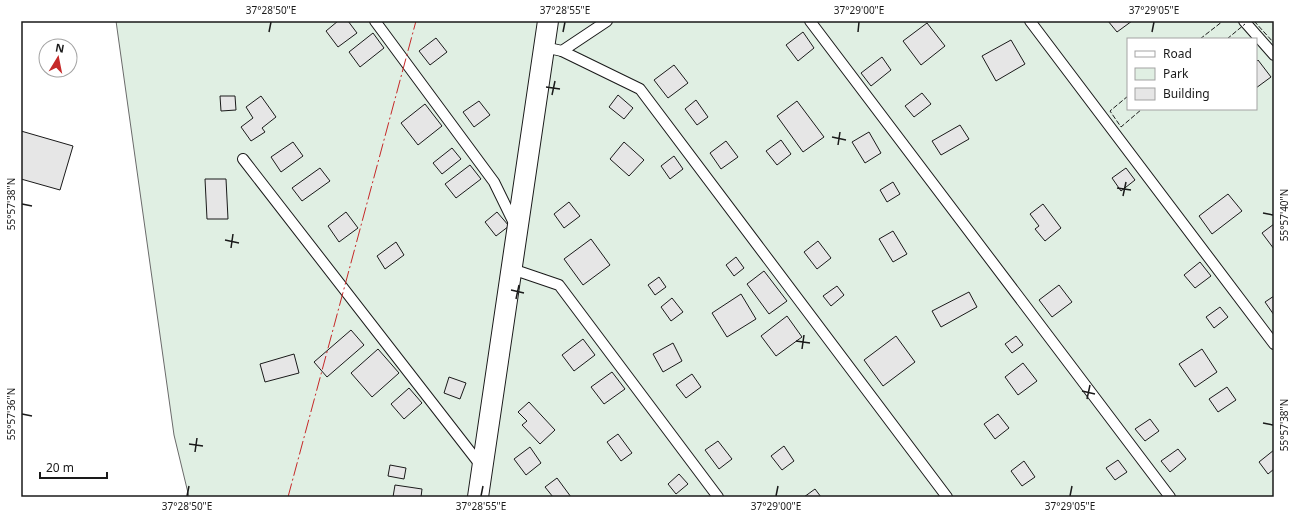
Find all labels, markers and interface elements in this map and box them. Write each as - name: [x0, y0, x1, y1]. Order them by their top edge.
- text: 37°28'50"E: [246, 3, 296, 17]
- text: 37°28'55"E: [540, 3, 590, 17]
- text: 37°29'00"E: [834, 3, 884, 17]
- text: 37°29'05"E: [1129, 3, 1179, 17]
- north arrow: [38, 38, 78, 78]
- legend: [1127, 38, 1257, 110]
- text: N: [54, 39, 66, 56]
- text: Road: [1163, 45, 1192, 62]
- text: Park: [1163, 65, 1189, 82]
- text: Building: [1163, 85, 1210, 102]
- text: 55°57'38"N: [4, 178, 18, 230]
- text: 55°57'40"N: [1277, 189, 1291, 241]
- text: 55°57'36"N: [4, 388, 18, 440]
- text: 55°57'38"N: [1277, 399, 1291, 451]
- scale bar: [40, 454, 107, 480]
- text: 20 m: [46, 459, 74, 476]
- text: 37°28'50"E: [162, 499, 212, 513]
- text: 37°28'55"E: [456, 499, 506, 513]
- text: 37°29'00"E: [751, 499, 801, 513]
- text: 37°29'05"E: [1045, 499, 1095, 513]

